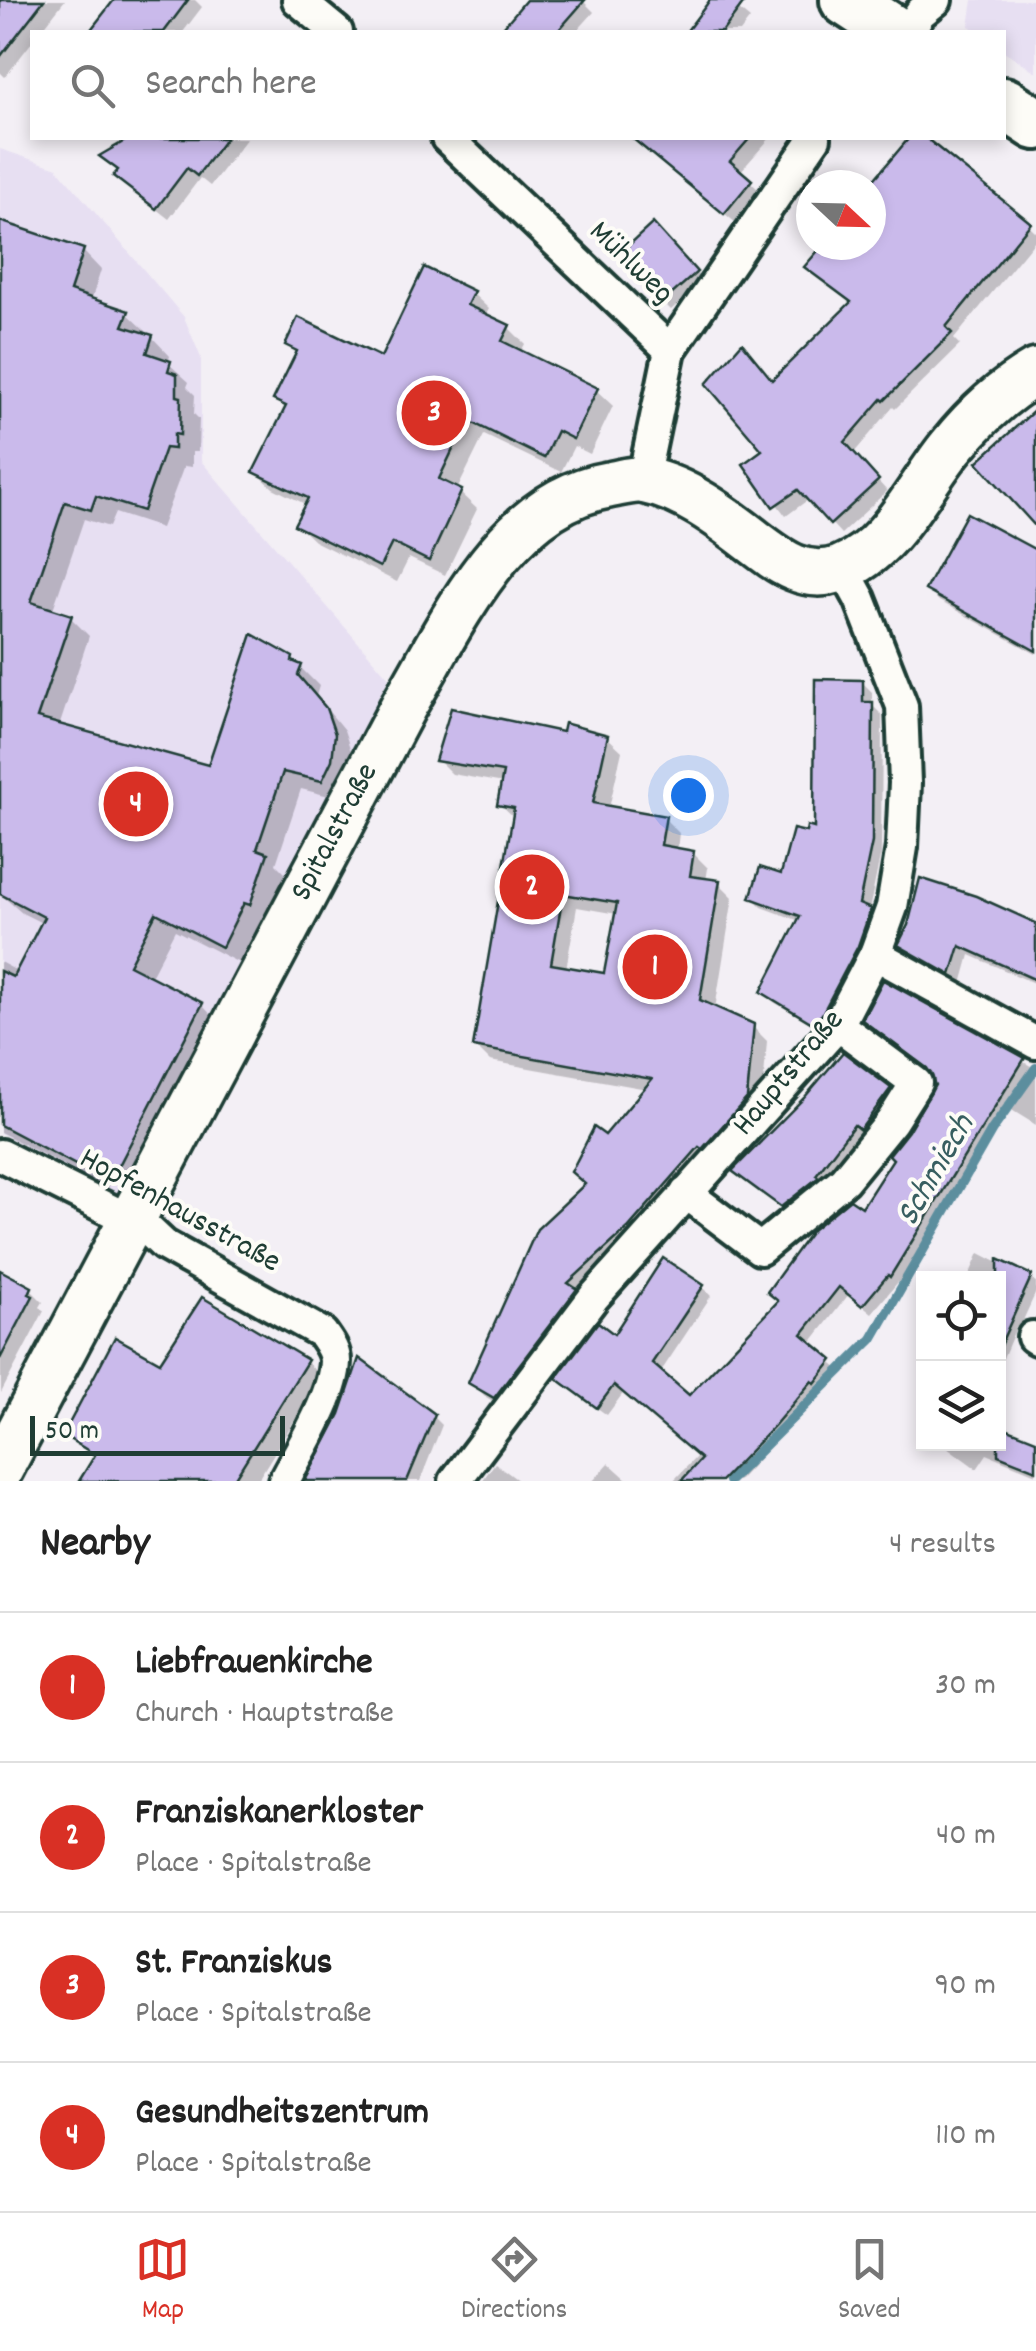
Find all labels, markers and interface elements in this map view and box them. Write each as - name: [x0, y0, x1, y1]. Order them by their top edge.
- search box: [30, 30, 1006, 140]
- icon: search: [65, 58, 120, 113]
- text: Search here: [145, 58, 317, 113]
- north arrow: [796, 170, 886, 260]
- street label: Mühlweg: [577, 211, 683, 317]
- pin: 3: [402, 376, 466, 450]
- street label: Spitalstraße: [280, 756, 392, 910]
- pin: 4: [104, 766, 168, 842]
- your location: [663, 770, 714, 821]
- pin: 2: [500, 850, 564, 924]
- pin: 1: [622, 930, 688, 1004]
- street label: Hauptstraße: [723, 1001, 857, 1147]
- water label: Schmiech: [885, 1105, 990, 1236]
- street label: Hopfenhausstraße: [70, 1138, 288, 1286]
- map controls: [916, 1271, 1006, 1451]
- button: locate: [916, 1271, 1006, 1361]
- button: layers: [916, 1361, 1006, 1451]
- scale bar: [30, 1411, 285, 1456]
- text: 50 m: [45, 1413, 99, 1453]
- text: Nearby: [40, 1516, 150, 1576]
- text: 4 results: [889, 1523, 996, 1569]
- text: Liebfrauenkirche: [135, 1637, 373, 1692]
- text: 1: [69, 1664, 76, 1710]
- text: 30 m: [935, 1664, 996, 1710]
- text: Church · Hauptstraße: [135, 1692, 394, 1738]
- text: Franziskanerkloster: [135, 1787, 423, 1842]
- text: 2: [66, 1814, 79, 1860]
- text: 40 m: [936, 1814, 996, 1860]
- text: Place · Spitalstraße: [135, 1842, 372, 1888]
- text: St. Franziskus: [135, 1937, 333, 1992]
- text: 3: [65, 1964, 80, 2010]
- text: 90 m: [935, 1964, 996, 2010]
- text: Place · Spitalstraße: [135, 1992, 372, 2038]
- text: Gesundheitszentrum: [135, 2087, 429, 2142]
- text: 4: [66, 2114, 79, 2160]
- text: 110 m: [935, 2114, 996, 2160]
- text: Place · Spitalstraße: [135, 2142, 372, 2188]
- tab: Map: [135, 2232, 190, 2332]
- tab: Directions: [461, 2232, 567, 2332]
- tab: Saved: [838, 2232, 901, 2332]

